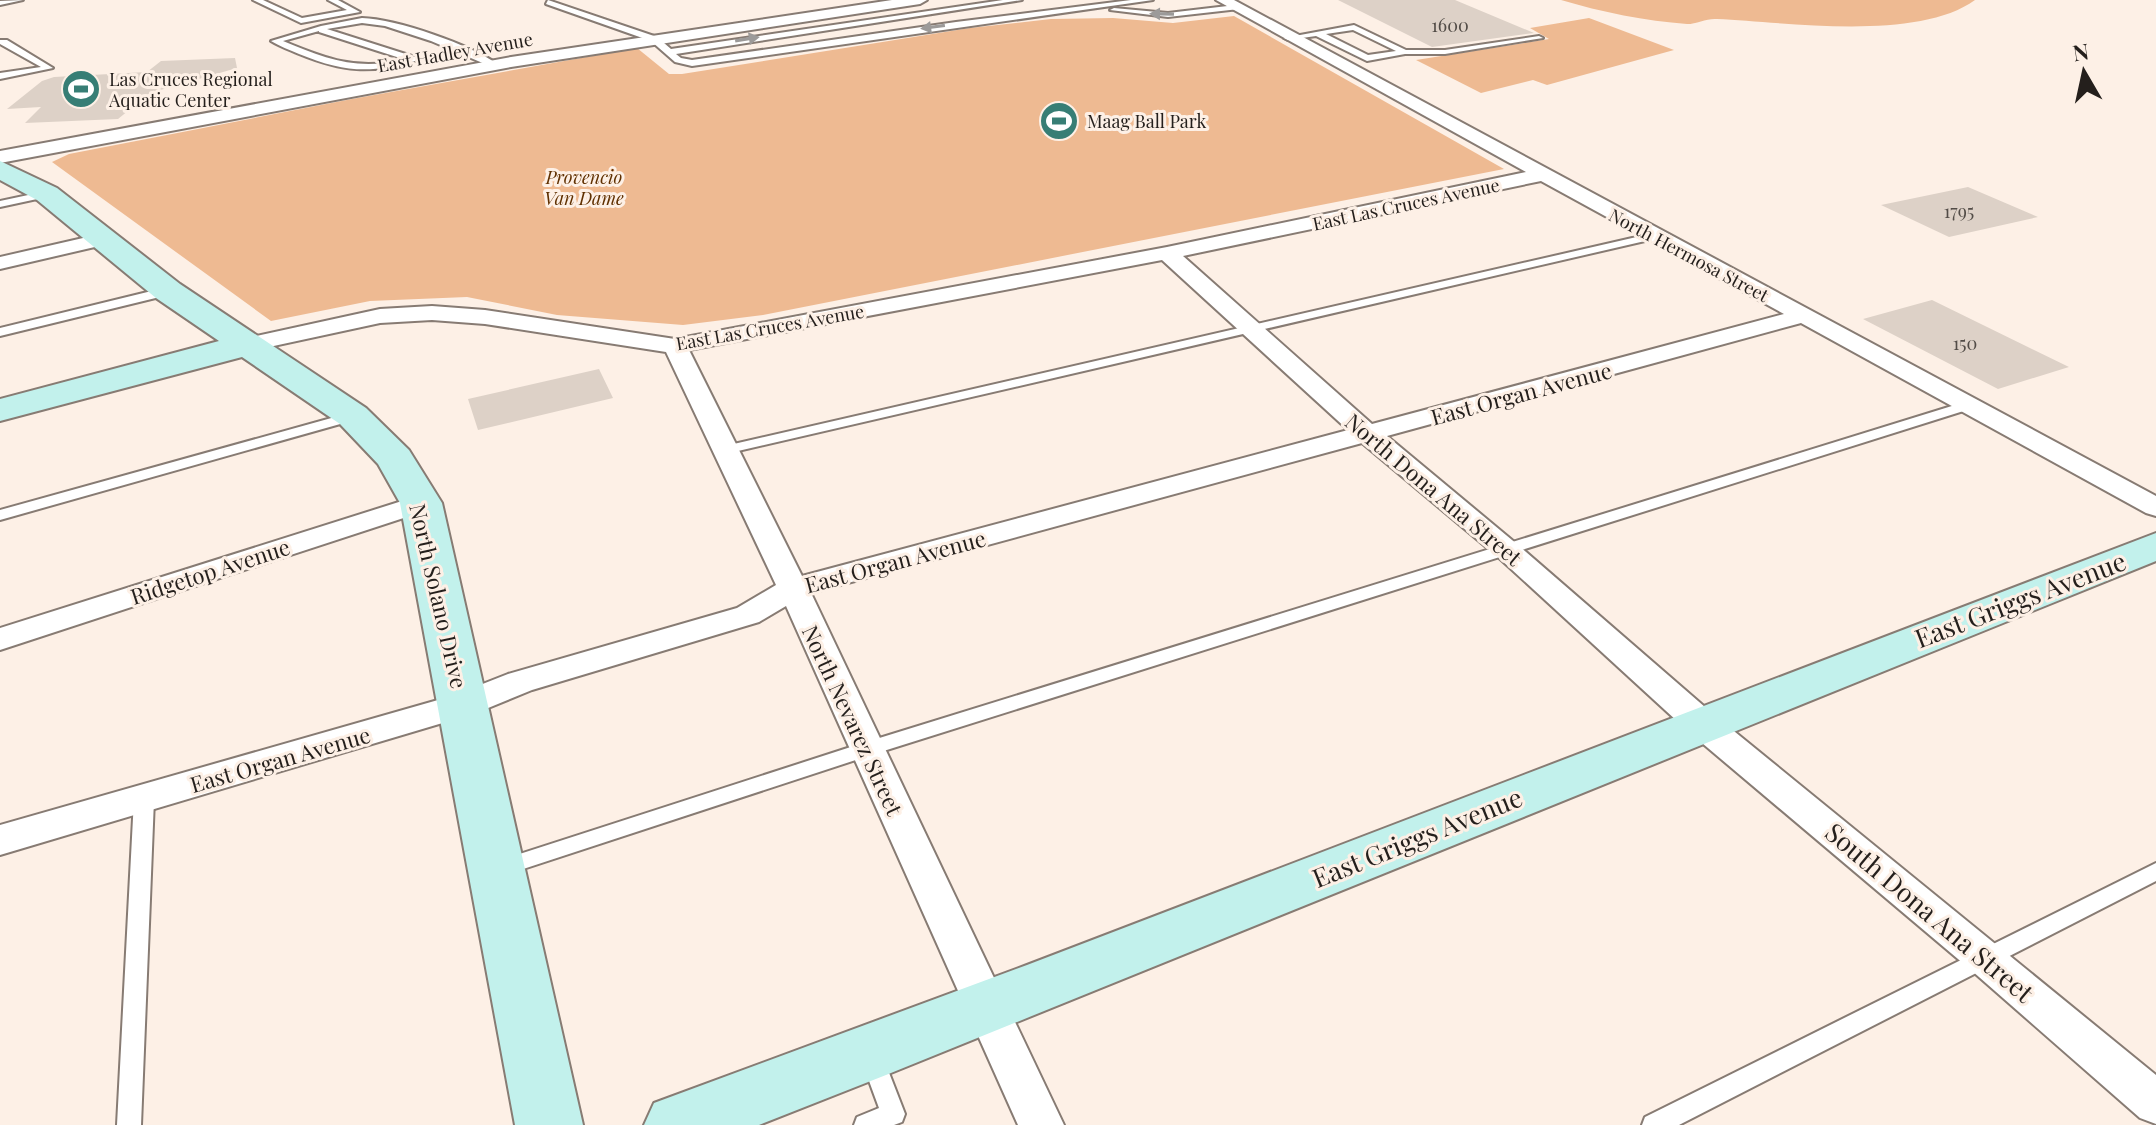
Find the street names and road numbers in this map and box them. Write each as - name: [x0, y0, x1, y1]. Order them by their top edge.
- street label: East Hadley Avenue: [375, 27, 535, 77]
- street label: East Las Cruces Avenue: [1310, 172, 1502, 236]
- street label: North Hermosa Street: [1605, 203, 1774, 308]
- street label: East Las Cruces Avenue: [674, 299, 866, 355]
- street label: East Organ Avenue: [1427, 354, 1615, 432]
- street label: North Dona Ana Street: [1339, 406, 1530, 573]
- street label: North Solano Drive: [403, 501, 475, 691]
- street label: East Organ Avenue: [801, 522, 989, 600]
- street label: Ridgetop Avenue: [126, 531, 294, 611]
- street label: East Griggs Avenue: [1909, 543, 2131, 655]
- street label: North Nevarez Street: [796, 620, 911, 821]
- street label: East Organ Avenue: [186, 719, 374, 799]
- street label: East Griggs Avenue: [1307, 779, 1527, 895]
- street label: South Dona Ana Street: [1818, 814, 2042, 1010]

